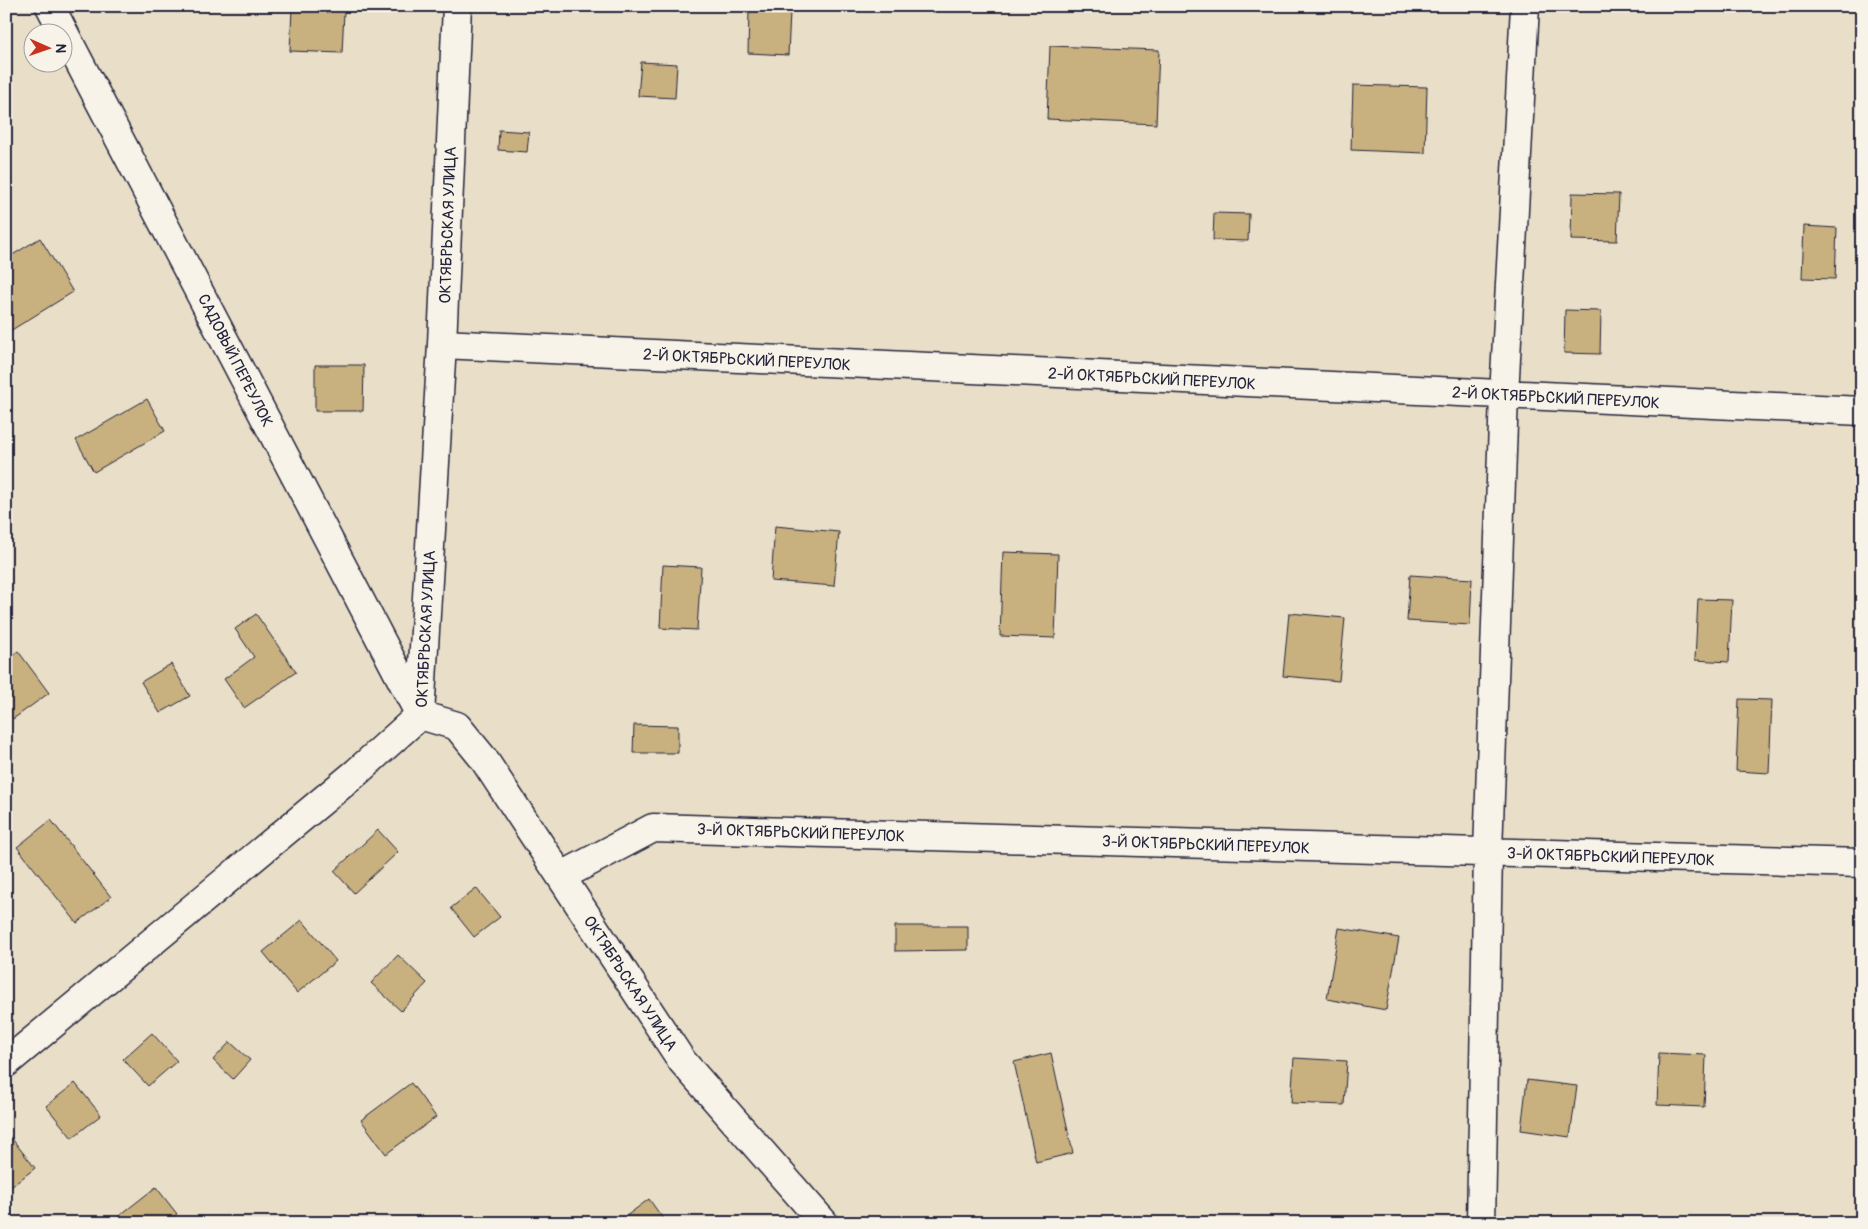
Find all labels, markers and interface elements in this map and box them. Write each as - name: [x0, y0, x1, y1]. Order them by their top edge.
- north arrow: [22, 22, 72, 72]
- text: N: [52, 43, 69, 53]
- street label: ОКТЯБРЬСКАЯ УЛИЦА: [435, 146, 461, 304]
- street label: САДОВЫЙ ПЕРЕУЛОК: [193, 291, 277, 430]
- street label: 2-Й ОКТЯБРЬСКИЙ ПЕРЕУЛОК: [643, 345, 851, 375]
- street label: 2-Й ОКТЯБРЬСКИЙ ПЕРЕУЛОК: [1048, 364, 1256, 394]
- street label: 2-Й ОКТЯБРЬСКИЙ ПЕРЕУЛОК: [1452, 383, 1660, 413]
- street label: ОКТЯБРЬСКАЯ УЛИЦА: [412, 550, 440, 708]
- street label: 3-Й ОКТЯБРЬСКИЙ ПЕРЕУЛОК: [697, 819, 905, 847]
- street label: 3-Й ОКТЯБРЬСКИЙ ПЕРЕУЛОК: [1102, 831, 1310, 859]
- street label: 3-Й ОКТЯБРЬСКИЙ ПЕРЕУЛОК: [1507, 843, 1715, 871]
- street label: ОКТЯБРЬСКАЯ УЛИЦА: [579, 912, 681, 1055]

